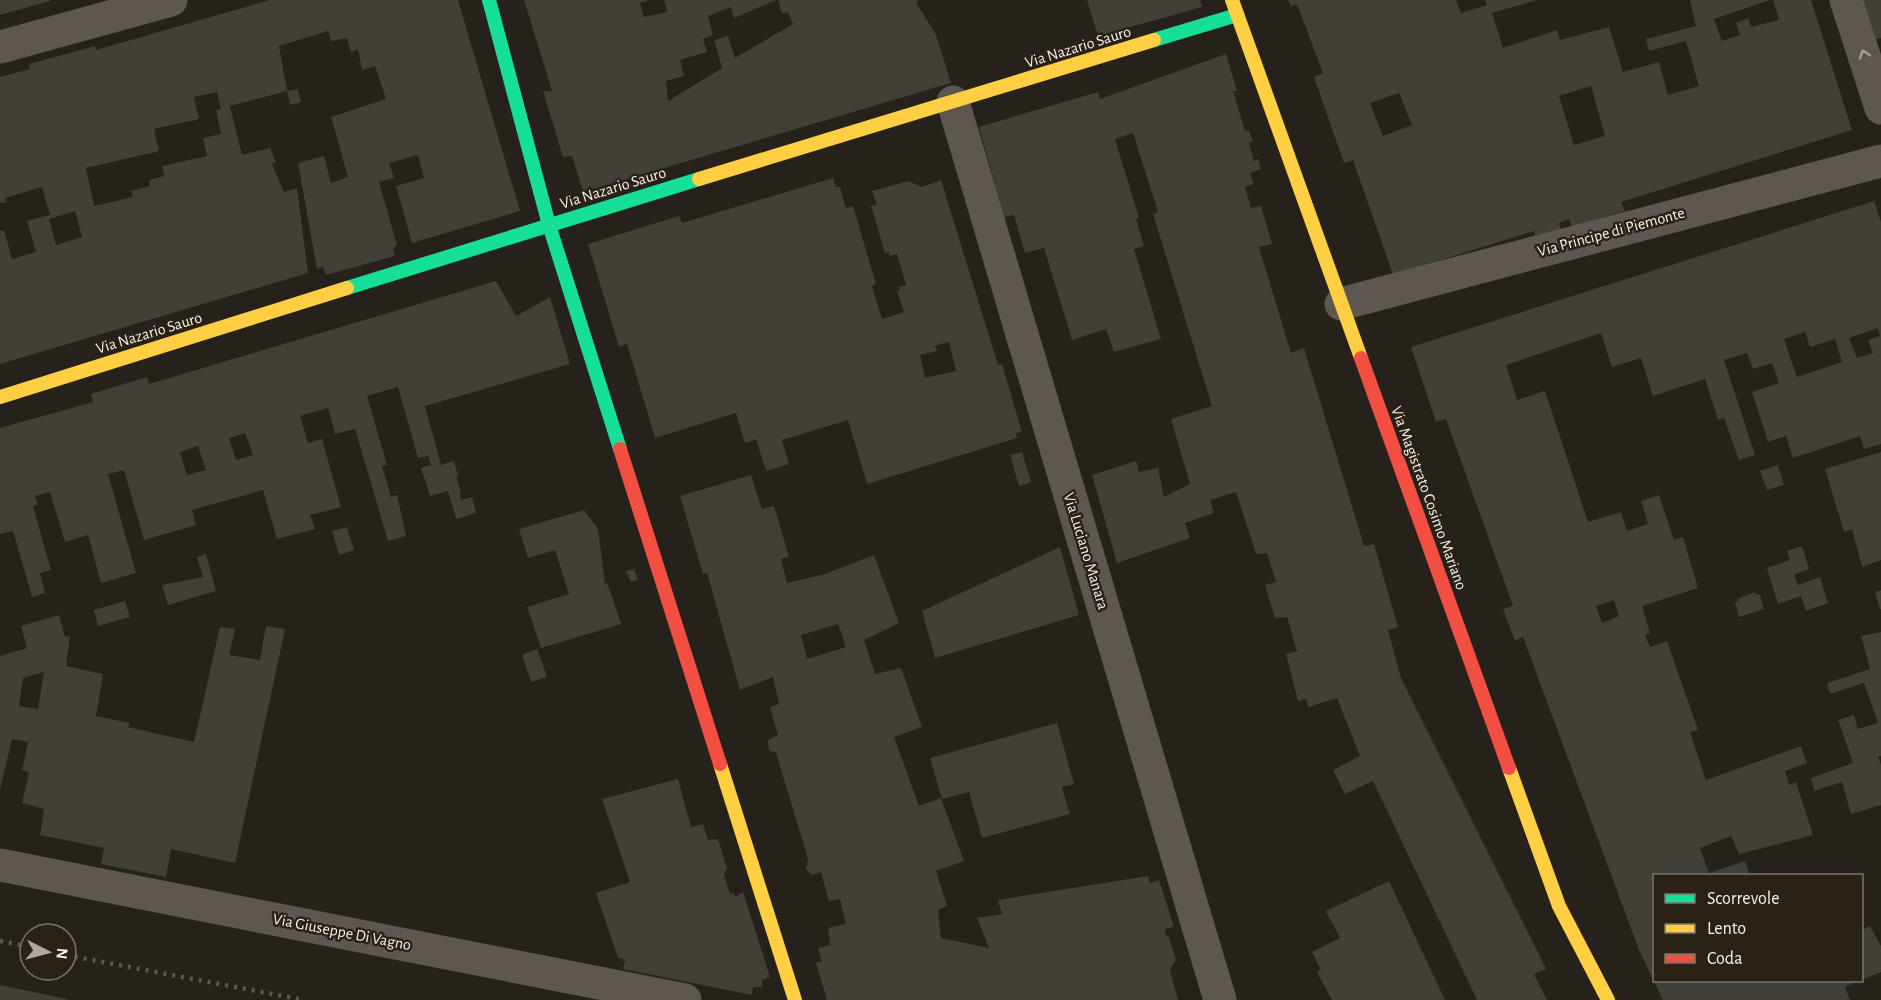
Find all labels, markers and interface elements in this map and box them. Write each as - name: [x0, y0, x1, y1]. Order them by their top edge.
- street label: Via Nazario Sauro: [1023, 23, 1133, 71]
- one-way arrow: [1858, 49, 1871, 60]
- street label: Via Nazario Sauro: [558, 164, 668, 212]
- street label: Via Principe di Piemonte: [1536, 205, 1686, 259]
- street label: Via Nazario Sauro: [94, 309, 204, 357]
- street label: Via Magistrato Cosimo Mariano: [1388, 404, 1470, 592]
- street label: Via Luciano Manara: [1061, 491, 1111, 611]
- legend: [1653, 874, 1863, 982]
- text: Scorrevole: [1707, 890, 1780, 908]
- street label: Via Giuseppe Di Vagno: [272, 911, 413, 953]
- text: Lento: [1707, 920, 1746, 938]
- north arrow: [18, 922, 78, 982]
- text: N: [53, 947, 70, 960]
- text: Coda: [1707, 950, 1742, 968]

